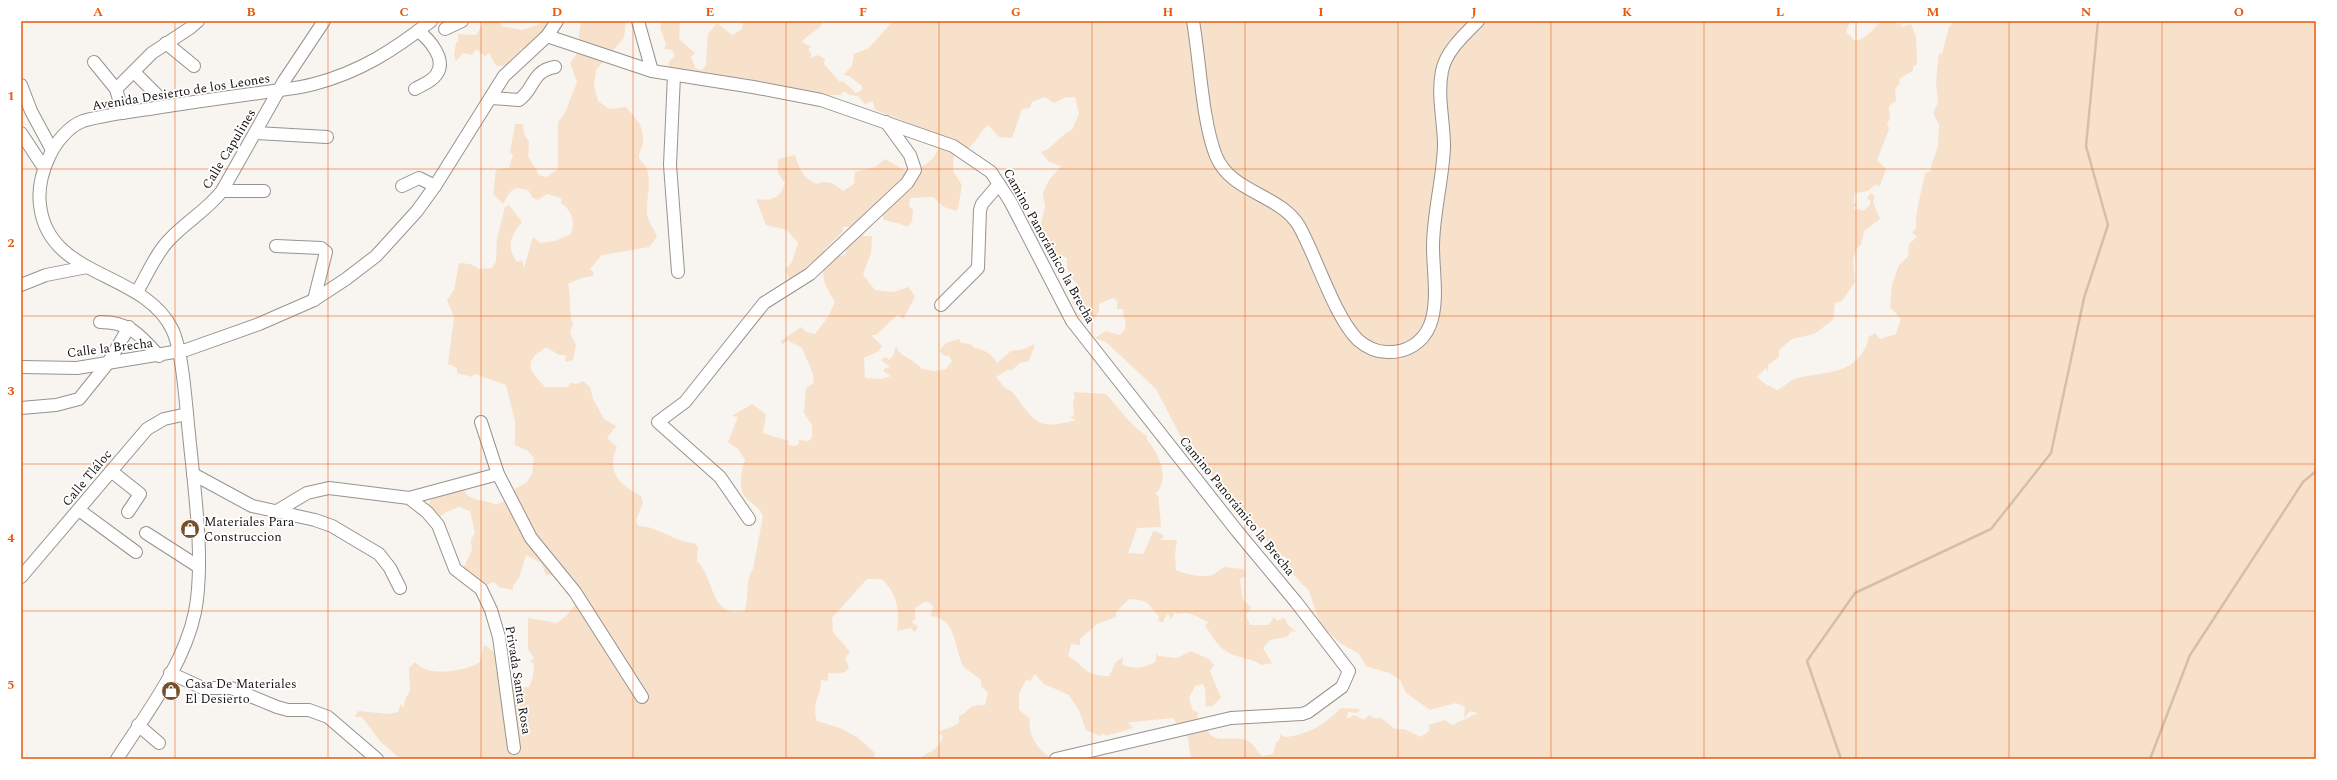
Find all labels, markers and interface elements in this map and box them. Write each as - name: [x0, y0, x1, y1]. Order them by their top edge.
- text: A: [93, 2, 103, 22]
- text: B: [246, 2, 256, 22]
- text: C: [399, 2, 409, 22]
- text: D: [552, 2, 562, 22]
- text: E: [706, 2, 715, 22]
- text: F: [859, 2, 867, 22]
- text: G: [1011, 2, 1021, 22]
- text: H: [1163, 2, 1174, 22]
- text: I: [1318, 2, 1324, 22]
- text: J: [1471, 2, 1477, 22]
- text: K: [1622, 2, 1632, 22]
- text: L: [1776, 2, 1784, 22]
- text: M: [1927, 2, 1940, 22]
- text: N: [2081, 2, 2092, 22]
- text: O: [2234, 2, 2244, 22]
- street label: Avenida Desierto de los Leones: [90, 68, 272, 116]
- text: 1: [7, 86, 15, 106]
- street label: Calle Capulines: [197, 105, 261, 193]
- street label: Camino Panorámico la Brecha: [998, 165, 1100, 328]
- text: 2: [7, 233, 15, 253]
- street label: Calle la Brecha: [66, 333, 155, 363]
- text: 3: [7, 381, 15, 401]
- street label: Camino Panorámico la Brecha: [1174, 432, 1300, 581]
- street label: Calle Tláloc: [57, 445, 117, 511]
- place label: Materiales Para Construccion: [204, 512, 295, 547]
- shop icon: Materiales Para Construccion: [179, 518, 201, 540]
- text: 4: [7, 528, 15, 548]
- street label: Privada Santa Rosa: [500, 624, 537, 736]
- place label: Casa De Materiales El Desierto: [185, 674, 297, 709]
- text: 5: [7, 675, 15, 695]
- shop icon: Casa De Materiales El Desierto: [160, 680, 182, 702]

